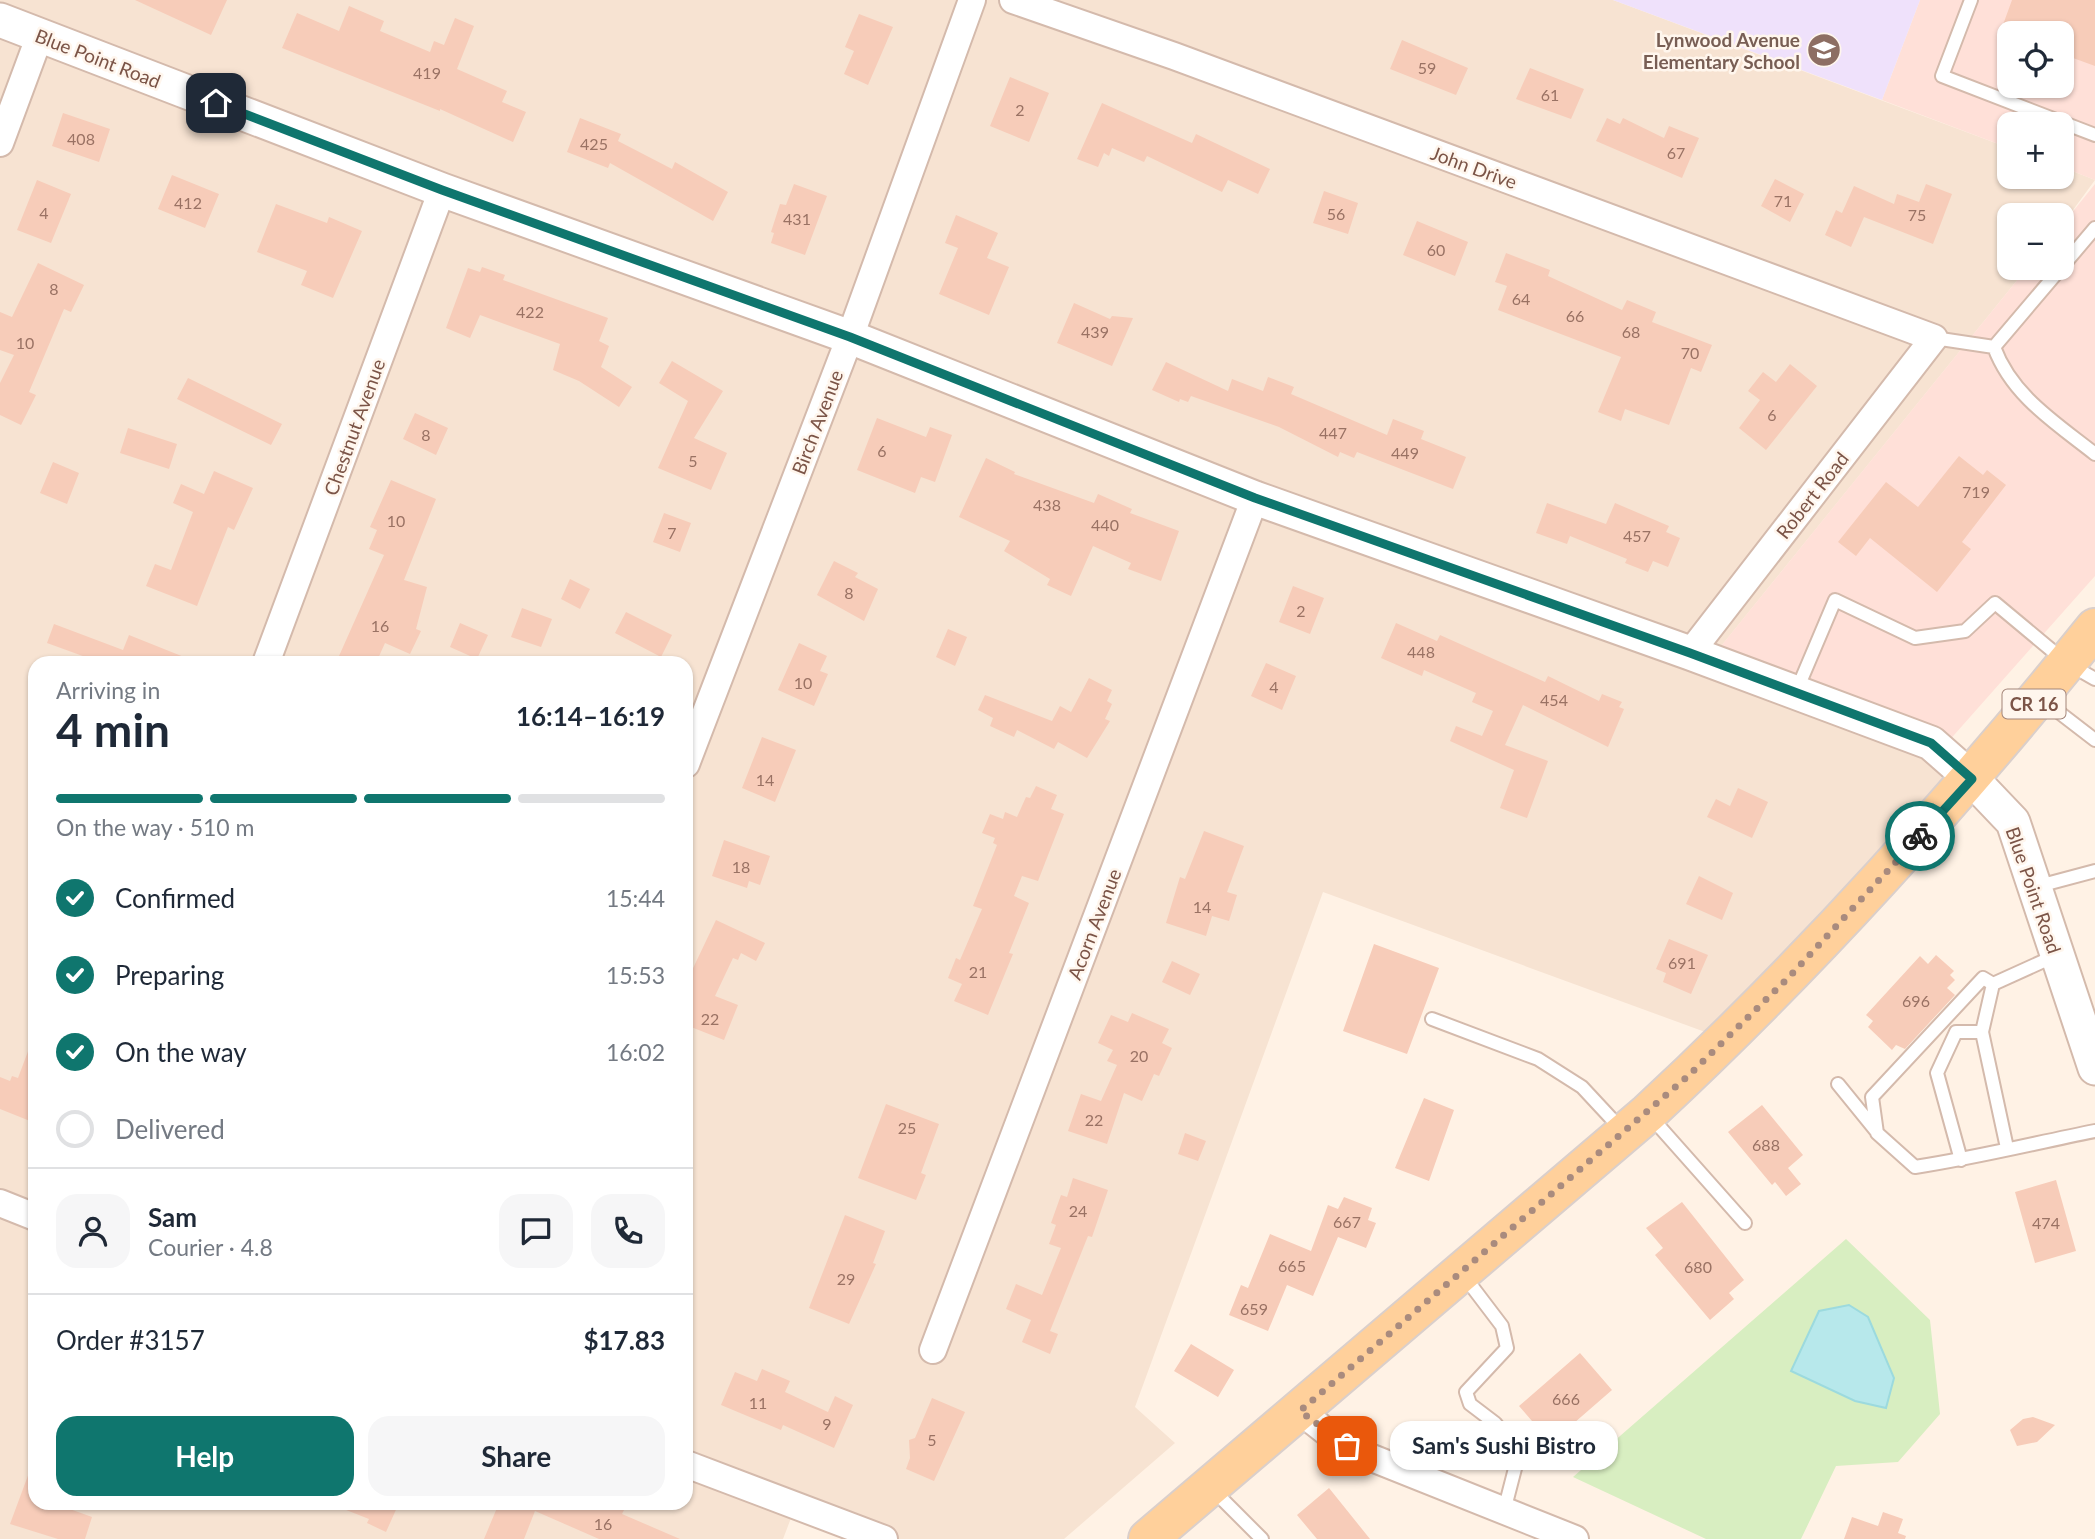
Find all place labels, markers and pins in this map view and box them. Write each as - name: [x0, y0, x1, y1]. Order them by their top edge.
- place label: Lynwood Avenue Elementary School: [1643, 28, 1800, 73]
- school or university icon: Lynwood Avenue Elementary School: [1805, 31, 1843, 69]
- pin: [186, 73, 246, 133]
- pin: [1317, 1416, 1377, 1476]
- callout: Sam's Sushi Bistro: [1389, 1422, 1616, 1470]

